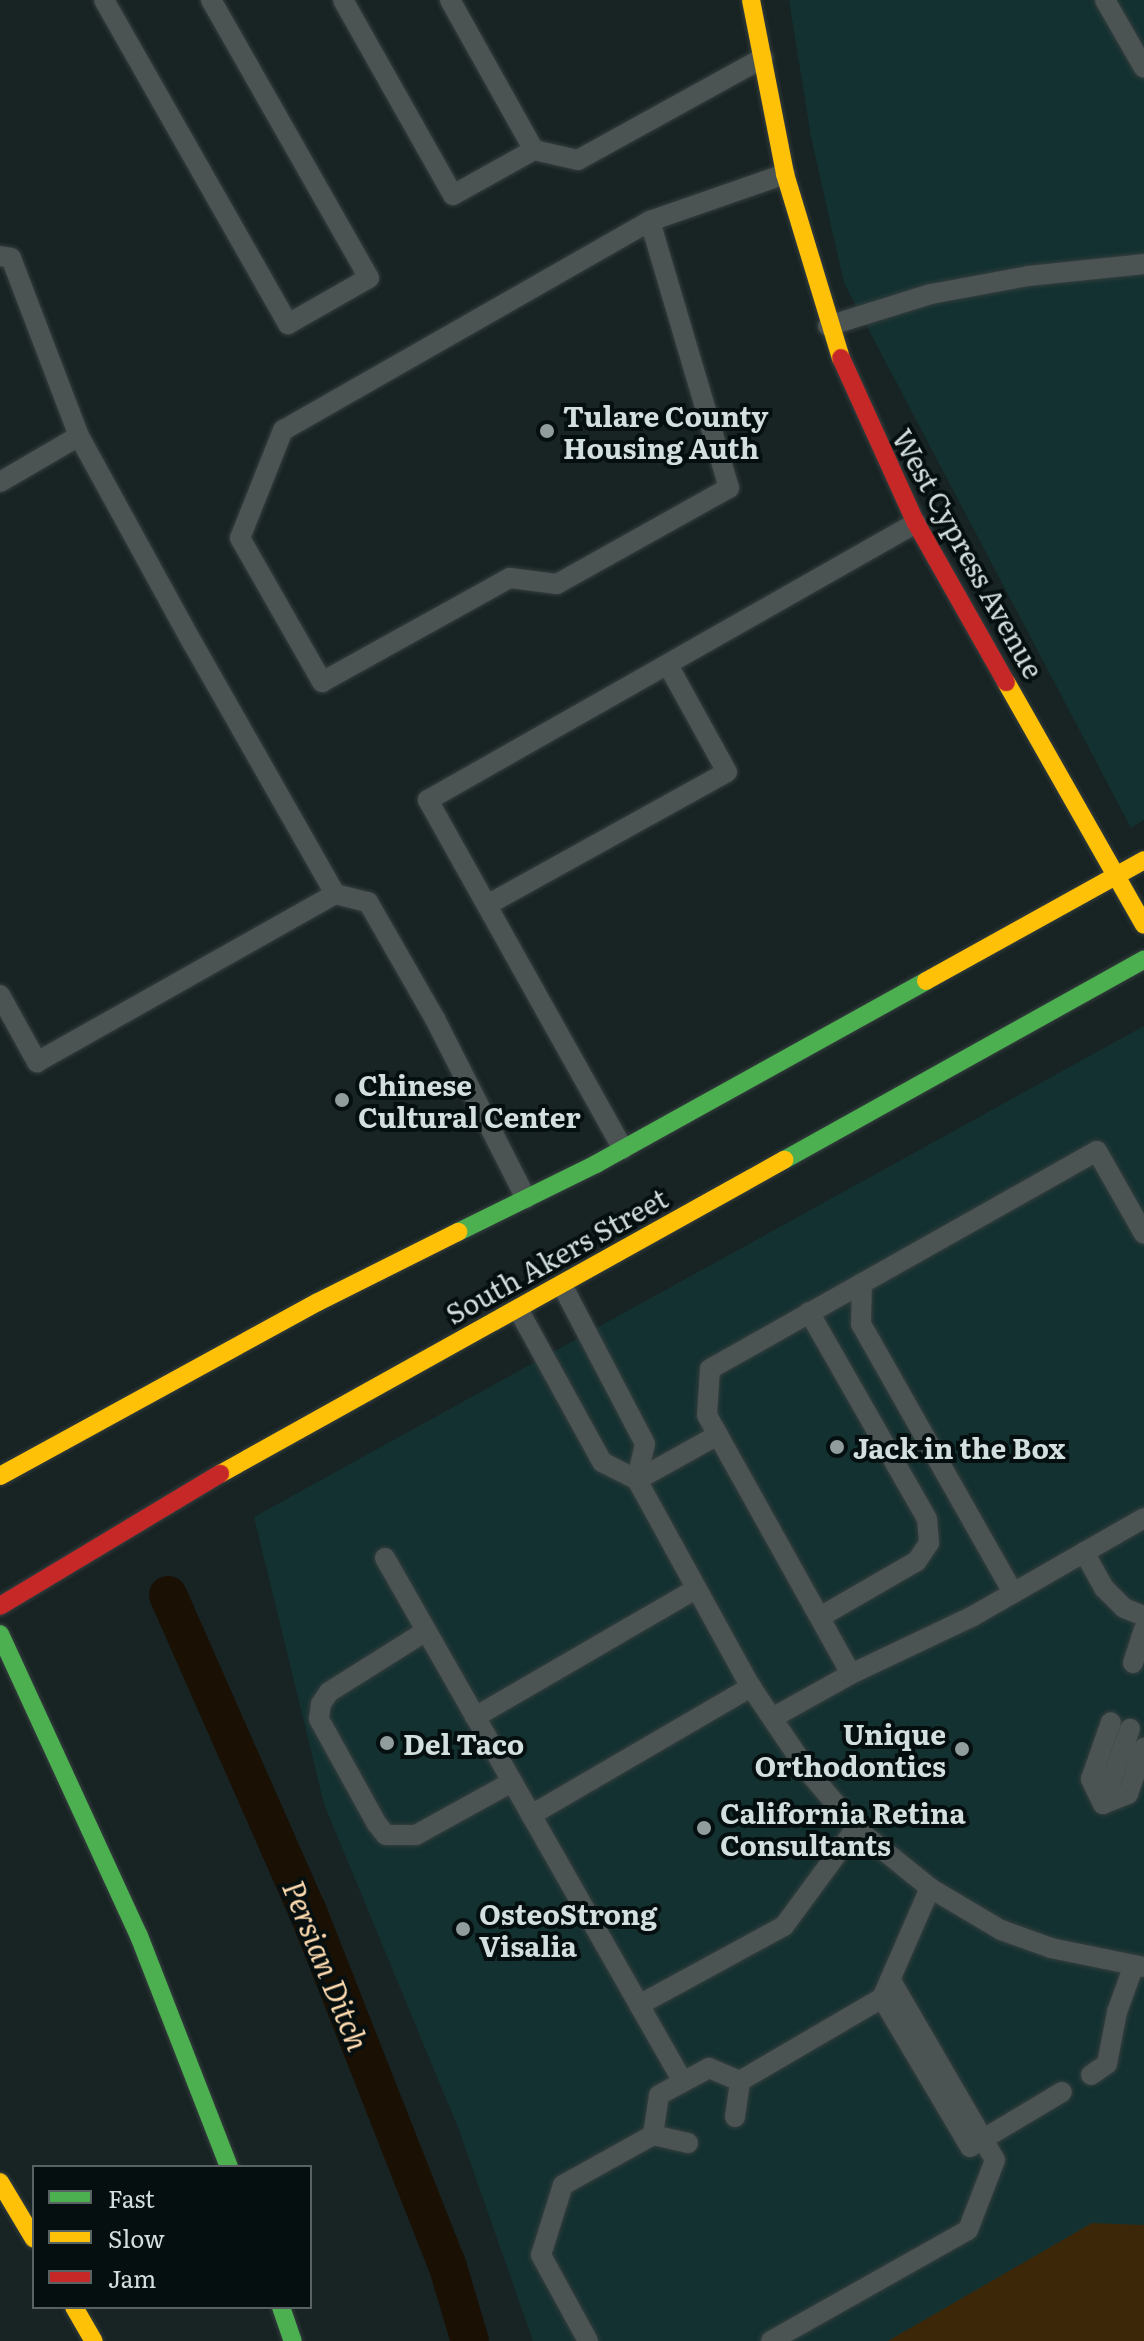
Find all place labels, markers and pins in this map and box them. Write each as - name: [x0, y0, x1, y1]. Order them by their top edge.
- place label: Tulare County Housing Auth: [563, 398, 768, 464]
- marker: Tulare County Housing Auth: [538, 422, 556, 440]
- place label: Chinese Cultural Center: [358, 1067, 581, 1133]
- marker: Chinese Cultural Center: [333, 1091, 351, 1109]
- place label: Jack in the Box: [853, 1430, 1065, 1464]
- marker: Jack in the Box: [828, 1438, 846, 1456]
- place label: Unique Orthodontics: [754, 1716, 946, 1782]
- place label: Del Taco: [403, 1726, 524, 1760]
- marker: Del Taco: [378, 1734, 396, 1752]
- marker: Unique Orthodontics: [953, 1740, 971, 1758]
- place label: California Retina Consultants: [720, 1795, 966, 1861]
- marker: California Retina Consultants: [695, 1819, 713, 1837]
- place label: OsteoStrong Visalia: [479, 1896, 657, 1962]
- marker: OsteoStrong Visalia: [454, 1920, 472, 1938]

